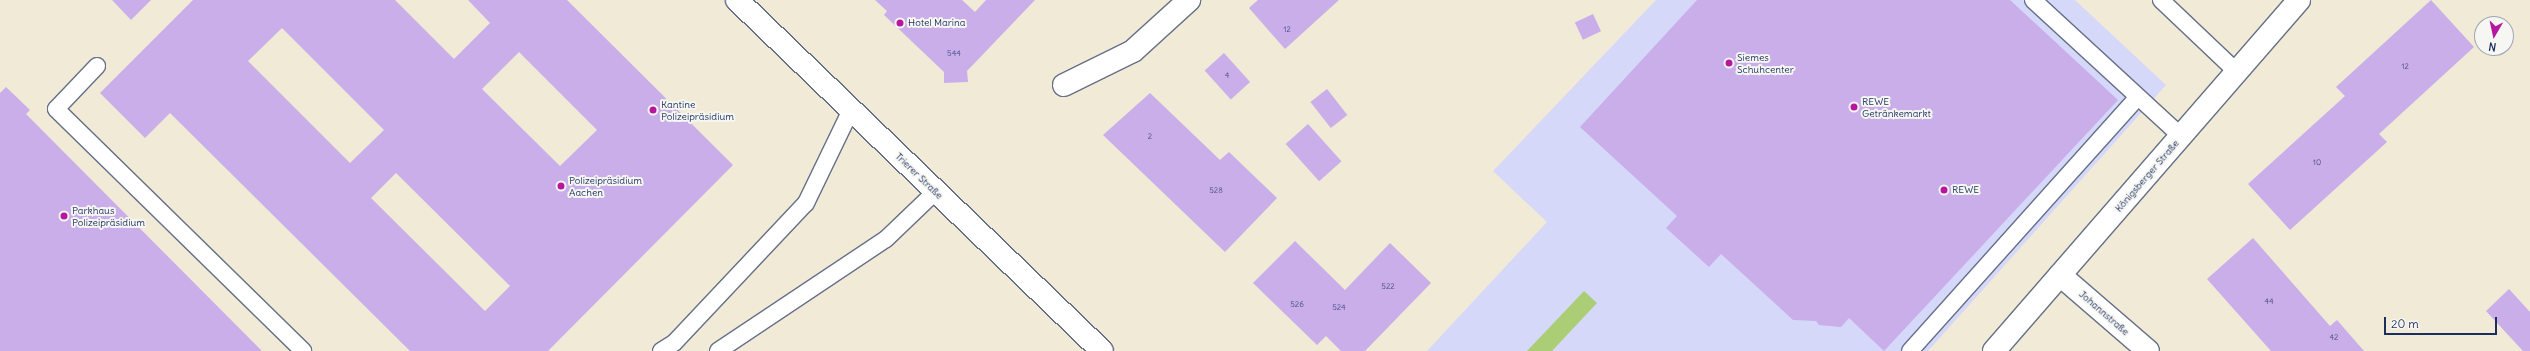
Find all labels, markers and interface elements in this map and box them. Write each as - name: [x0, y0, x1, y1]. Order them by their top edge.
- north arrow: [2474, 16, 2514, 56]
- place label: Hotel Marina: [908, 17, 966, 29]
- marker: Hotel Marina: [895, 18, 905, 28]
- house number: 12: [1283, 25, 1291, 35]
- text: N: [2487, 39, 2497, 54]
- house number: 544: [947, 49, 961, 59]
- place label: Siemes Schuhcenter: [1737, 51, 1794, 74]
- marker: Siemes Schuhcenter: [1724, 58, 1734, 68]
- house number: 12: [2401, 62, 2409, 72]
- house number: 4: [1225, 71, 1229, 81]
- place label: REWE Getränkemarkt: [1862, 95, 1931, 118]
- place label: Kantine Polizeipräsidium: [661, 98, 734, 122]
- marker: REWE Getränkemarkt: [1849, 102, 1859, 112]
- marker: Kantine Polizeipräsidium: [648, 105, 658, 115]
- house number: 2: [1148, 132, 1152, 142]
- street label: Königsberger Straße: [2112, 138, 2182, 214]
- street label: Trierer Straße: [893, 150, 945, 202]
- house number: 10: [2313, 158, 2321, 168]
- place label: Polizeipräsidium Aachen: [569, 174, 642, 198]
- marker: Polizeipräsidium Aachen: [556, 181, 566, 191]
- place label: REWE: [1952, 184, 1979, 196]
- marker: REWE: [1939, 185, 1949, 195]
- house number: 528: [1209, 186, 1223, 196]
- place label: Parkhaus Polizeipräsidium: [72, 204, 145, 228]
- marker: Parkhaus Polizeipräsidium: [59, 211, 69, 221]
- house number: 522: [1381, 282, 1395, 292]
- street label: Johannstraße: [2077, 288, 2131, 338]
- house number: 44: [2264, 297, 2274, 307]
- house number: 526: [1290, 300, 1304, 310]
- house number: 524: [1332, 303, 1346, 313]
- scale bar: [2386, 309, 2499, 335]
- text: 20 m: [2391, 316, 2419, 331]
- house number: 42: [2329, 333, 2339, 343]

